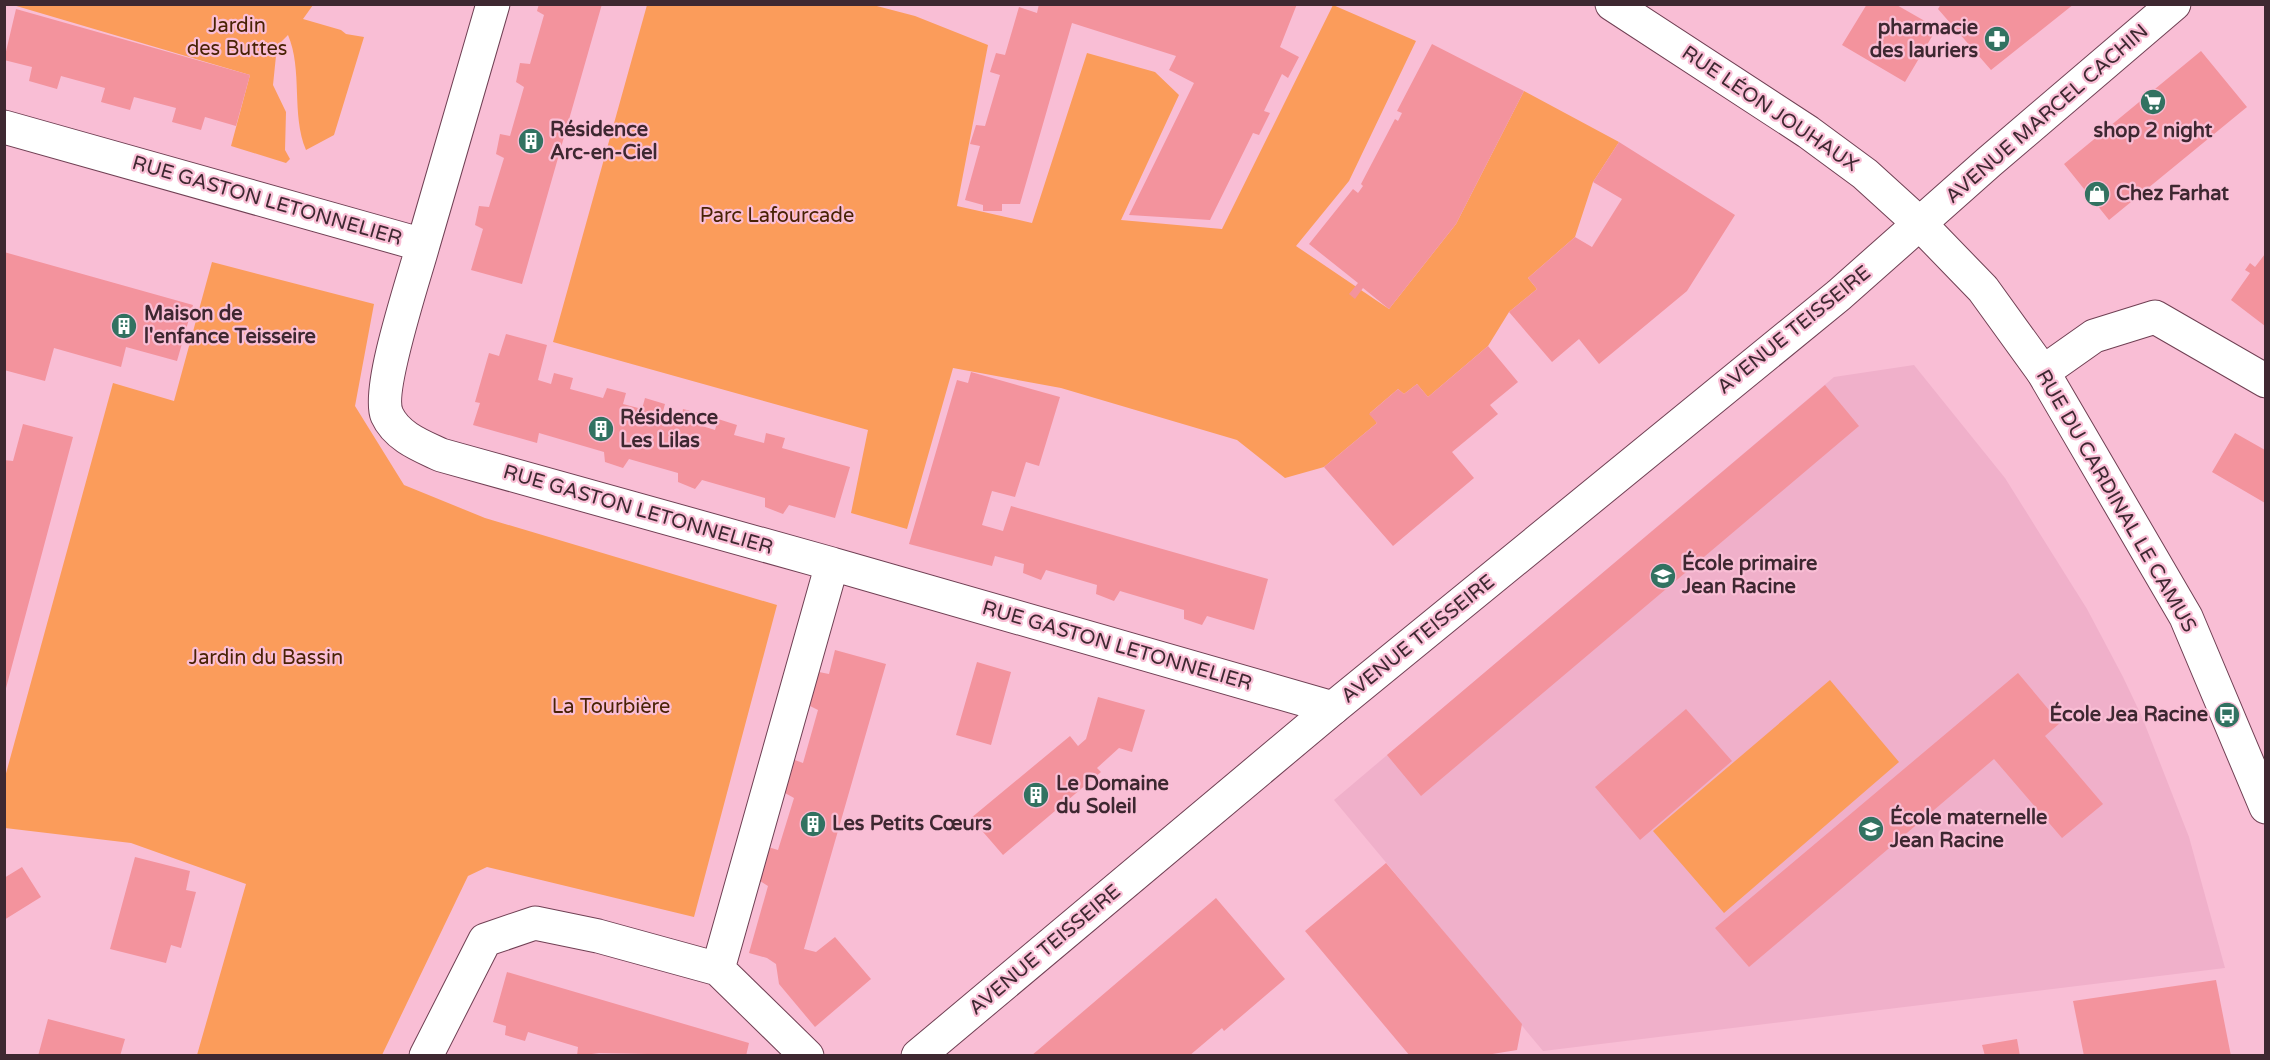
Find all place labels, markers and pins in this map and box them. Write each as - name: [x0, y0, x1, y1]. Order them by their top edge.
- place label: pharmacie des lauriers: [1870, 16, 1978, 63]
- pharmacy icon: pharmacie des lauriers: [1982, 24, 2012, 54]
- supermarket icon: shop 2 night: [2138, 87, 2168, 117]
- place label: Résidence Arc-en-Ciel: [550, 118, 658, 165]
- place label: shop 2 night: [2094, 119, 2213, 143]
- building icon: Résidence Arc-en-Ciel: [516, 126, 546, 156]
- shop icon: Chez Farhat: [2082, 179, 2112, 209]
- place label: Chez Farhat: [2116, 182, 2229, 206]
- place label: Maison de l'enfance Teisseire: [144, 302, 316, 349]
- building icon: Maison de l'enfance Teisseire: [109, 311, 139, 341]
- place label: Résidence Les Lilas: [620, 406, 718, 453]
- building icon: Résidence Les Lilas: [586, 414, 616, 444]
- place label: École primaire Jean Racine: [1681, 550, 1817, 599]
- school or university icon: École primaire Jean Racine: [1648, 561, 1678, 591]
- bus stop icon: École Jea Racine: [2212, 700, 2242, 730]
- place label: École Jea Racine: [2050, 701, 2208, 727]
- place label: Le Domaine du Soleil: [1056, 772, 1169, 819]
- building icon: Le Domaine du Soleil: [1021, 780, 1051, 810]
- place label: École maternelle Jean Racine: [1889, 804, 2047, 853]
- building icon: Les Petits Cœurs: [798, 809, 828, 839]
- place label: Les Petits Cœurs: [832, 812, 992, 836]
- school or university icon: École maternelle Jean Racine: [1856, 814, 1886, 844]

